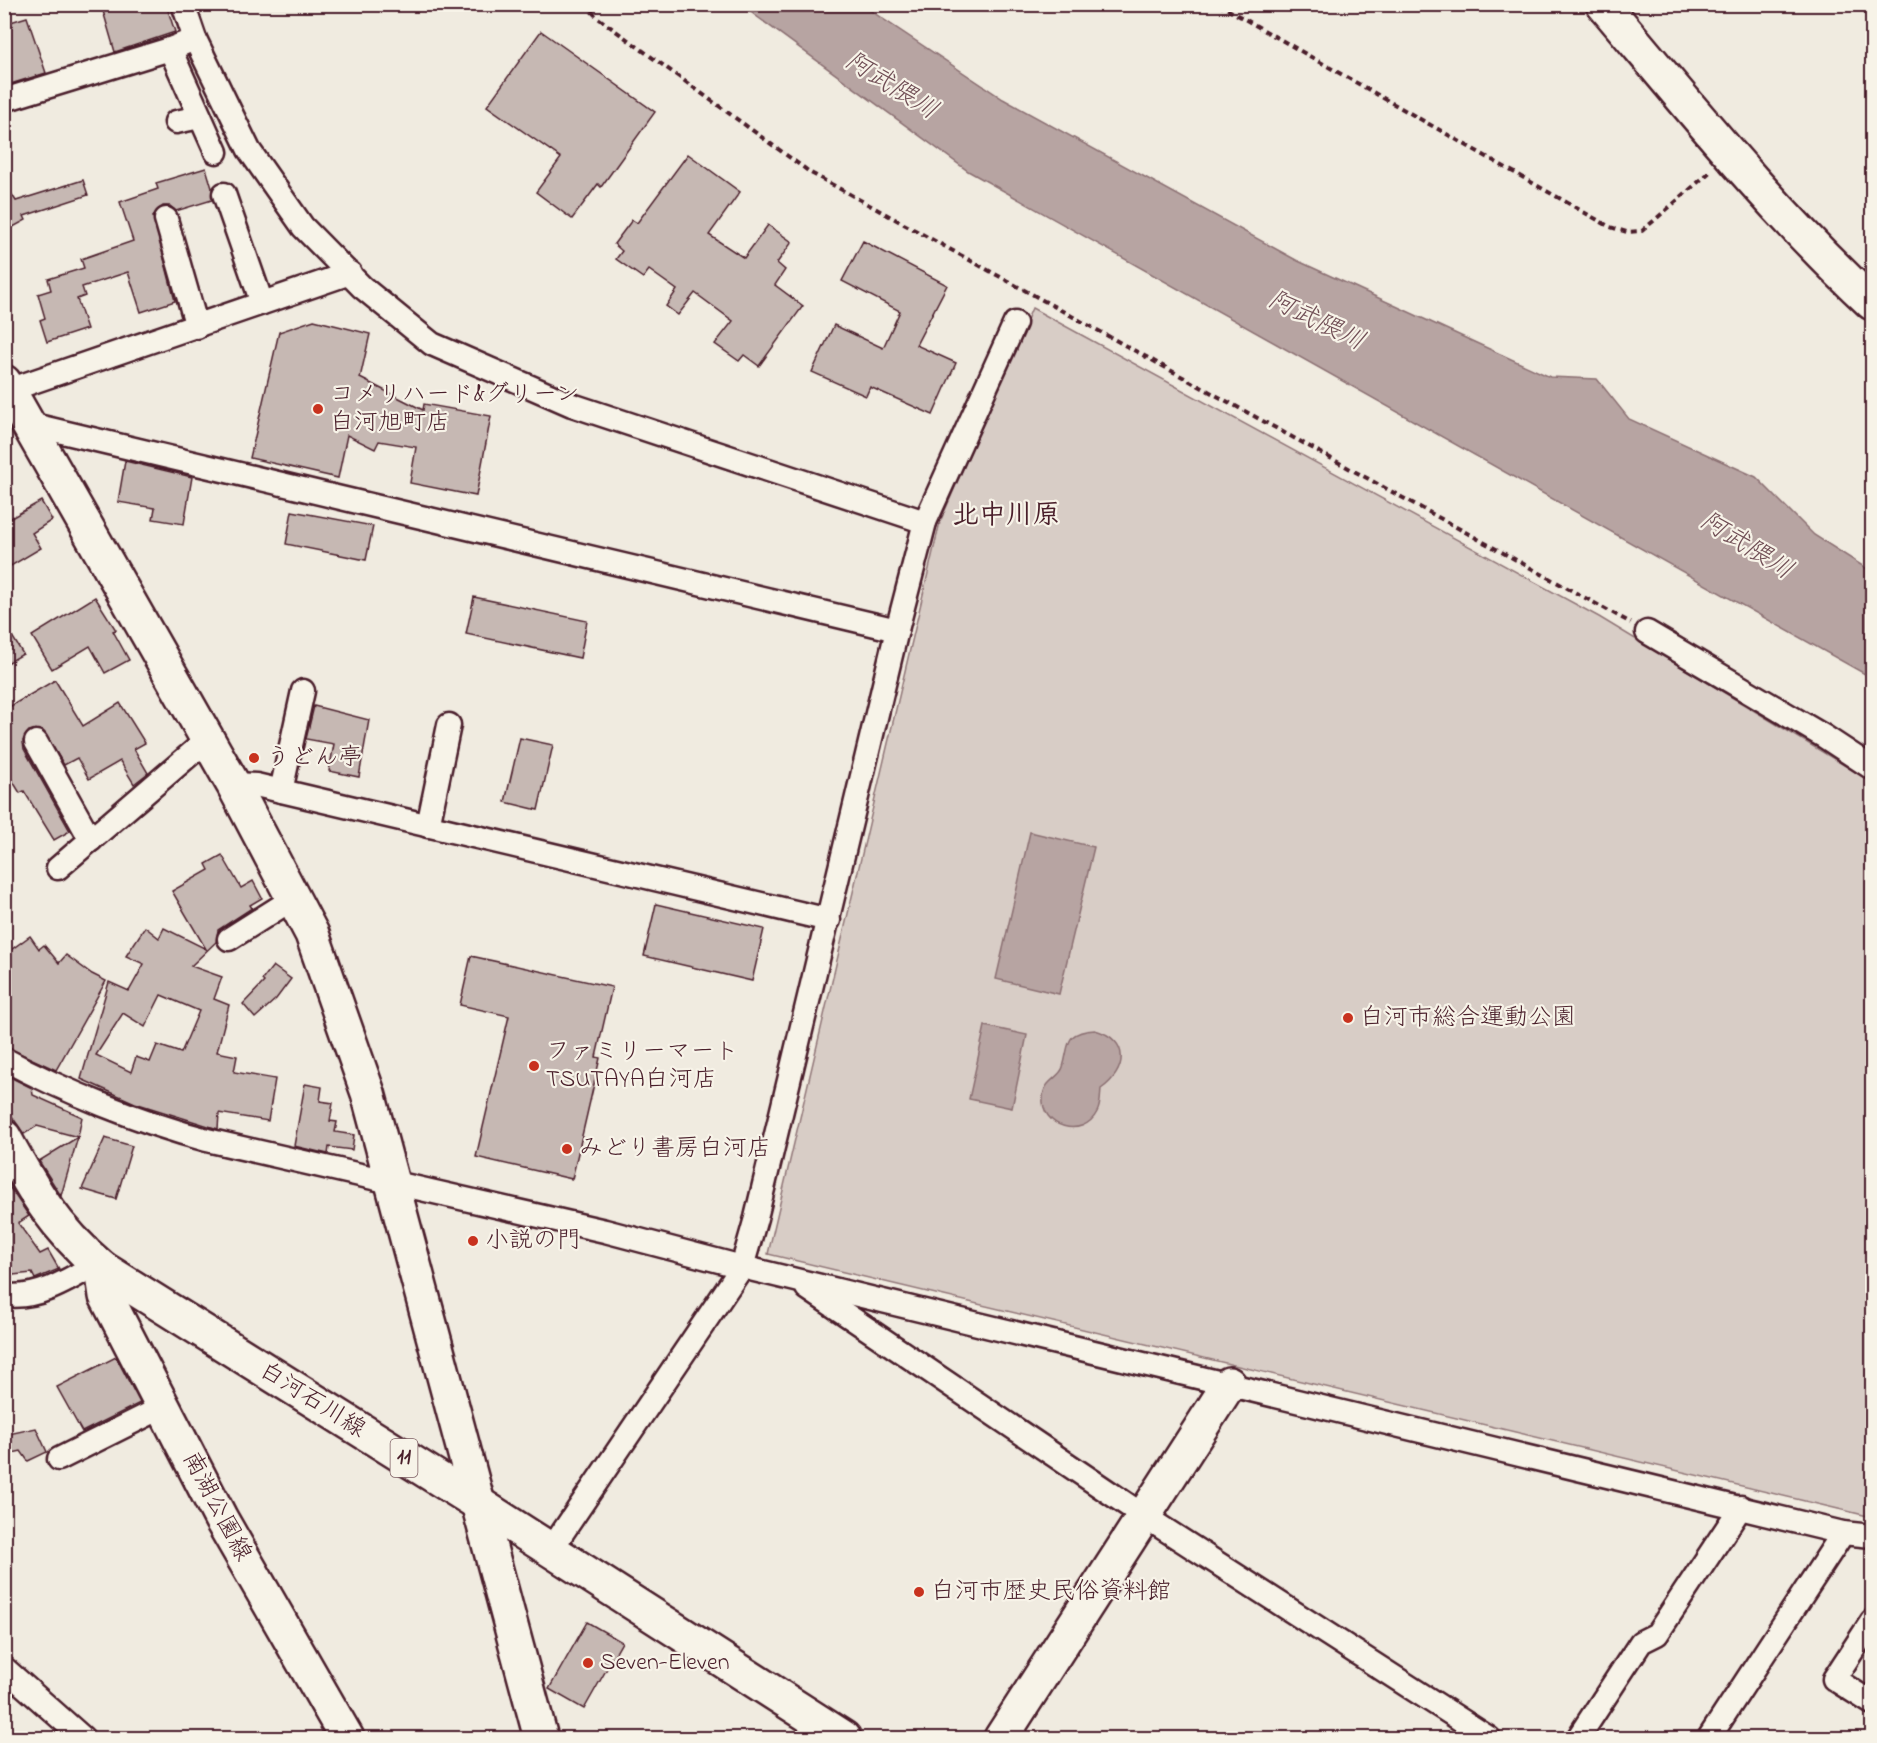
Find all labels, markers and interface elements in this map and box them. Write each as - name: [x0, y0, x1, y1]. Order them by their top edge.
- water label: 阿武隈川: [837, 43, 945, 131]
- water label: 阿武隈川: [1261, 282, 1371, 362]
- place label: コメリハード&グリーン 白河旭町店: [330, 378, 580, 441]
- marker: コメリハード&グリーン 白河旭町店: [311, 402, 325, 416]
- district label: 北中川原: [952, 497, 1060, 536]
- water label: 阿武隈川: [1692, 503, 1800, 591]
- place label: うどん亭: [266, 741, 362, 776]
- marker: うどん亭: [247, 751, 261, 765]
- place label: 白河市総合運動公園: [1360, 1001, 1576, 1036]
- marker: 白河市総合運動公園: [1341, 1011, 1355, 1025]
- place label: ファミリーマート TSUTAYA白河店: [546, 1035, 738, 1098]
- marker: ファミリーマート TSUTAYA白河店: [527, 1059, 541, 1073]
- place label: みどり書房白河店: [579, 1132, 771, 1167]
- marker: みどり書房白河店: [560, 1142, 574, 1156]
- place label: 小説の門: [485, 1224, 581, 1259]
- marker: 小説の門: [466, 1234, 480, 1248]
- street label: 白河石川線: [252, 1354, 372, 1448]
- road number: 11: [390, 1439, 418, 1477]
- street label: 南湖公園線: [172, 1446, 260, 1568]
- place label: 白河市歴史民俗資料館: [931, 1575, 1171, 1610]
- marker: 白河市歴史民俗資料館: [912, 1585, 926, 1599]
- place label: Seven-Eleven: [600, 1646, 730, 1681]
- marker: Seven-Eleven: [581, 1656, 595, 1670]

